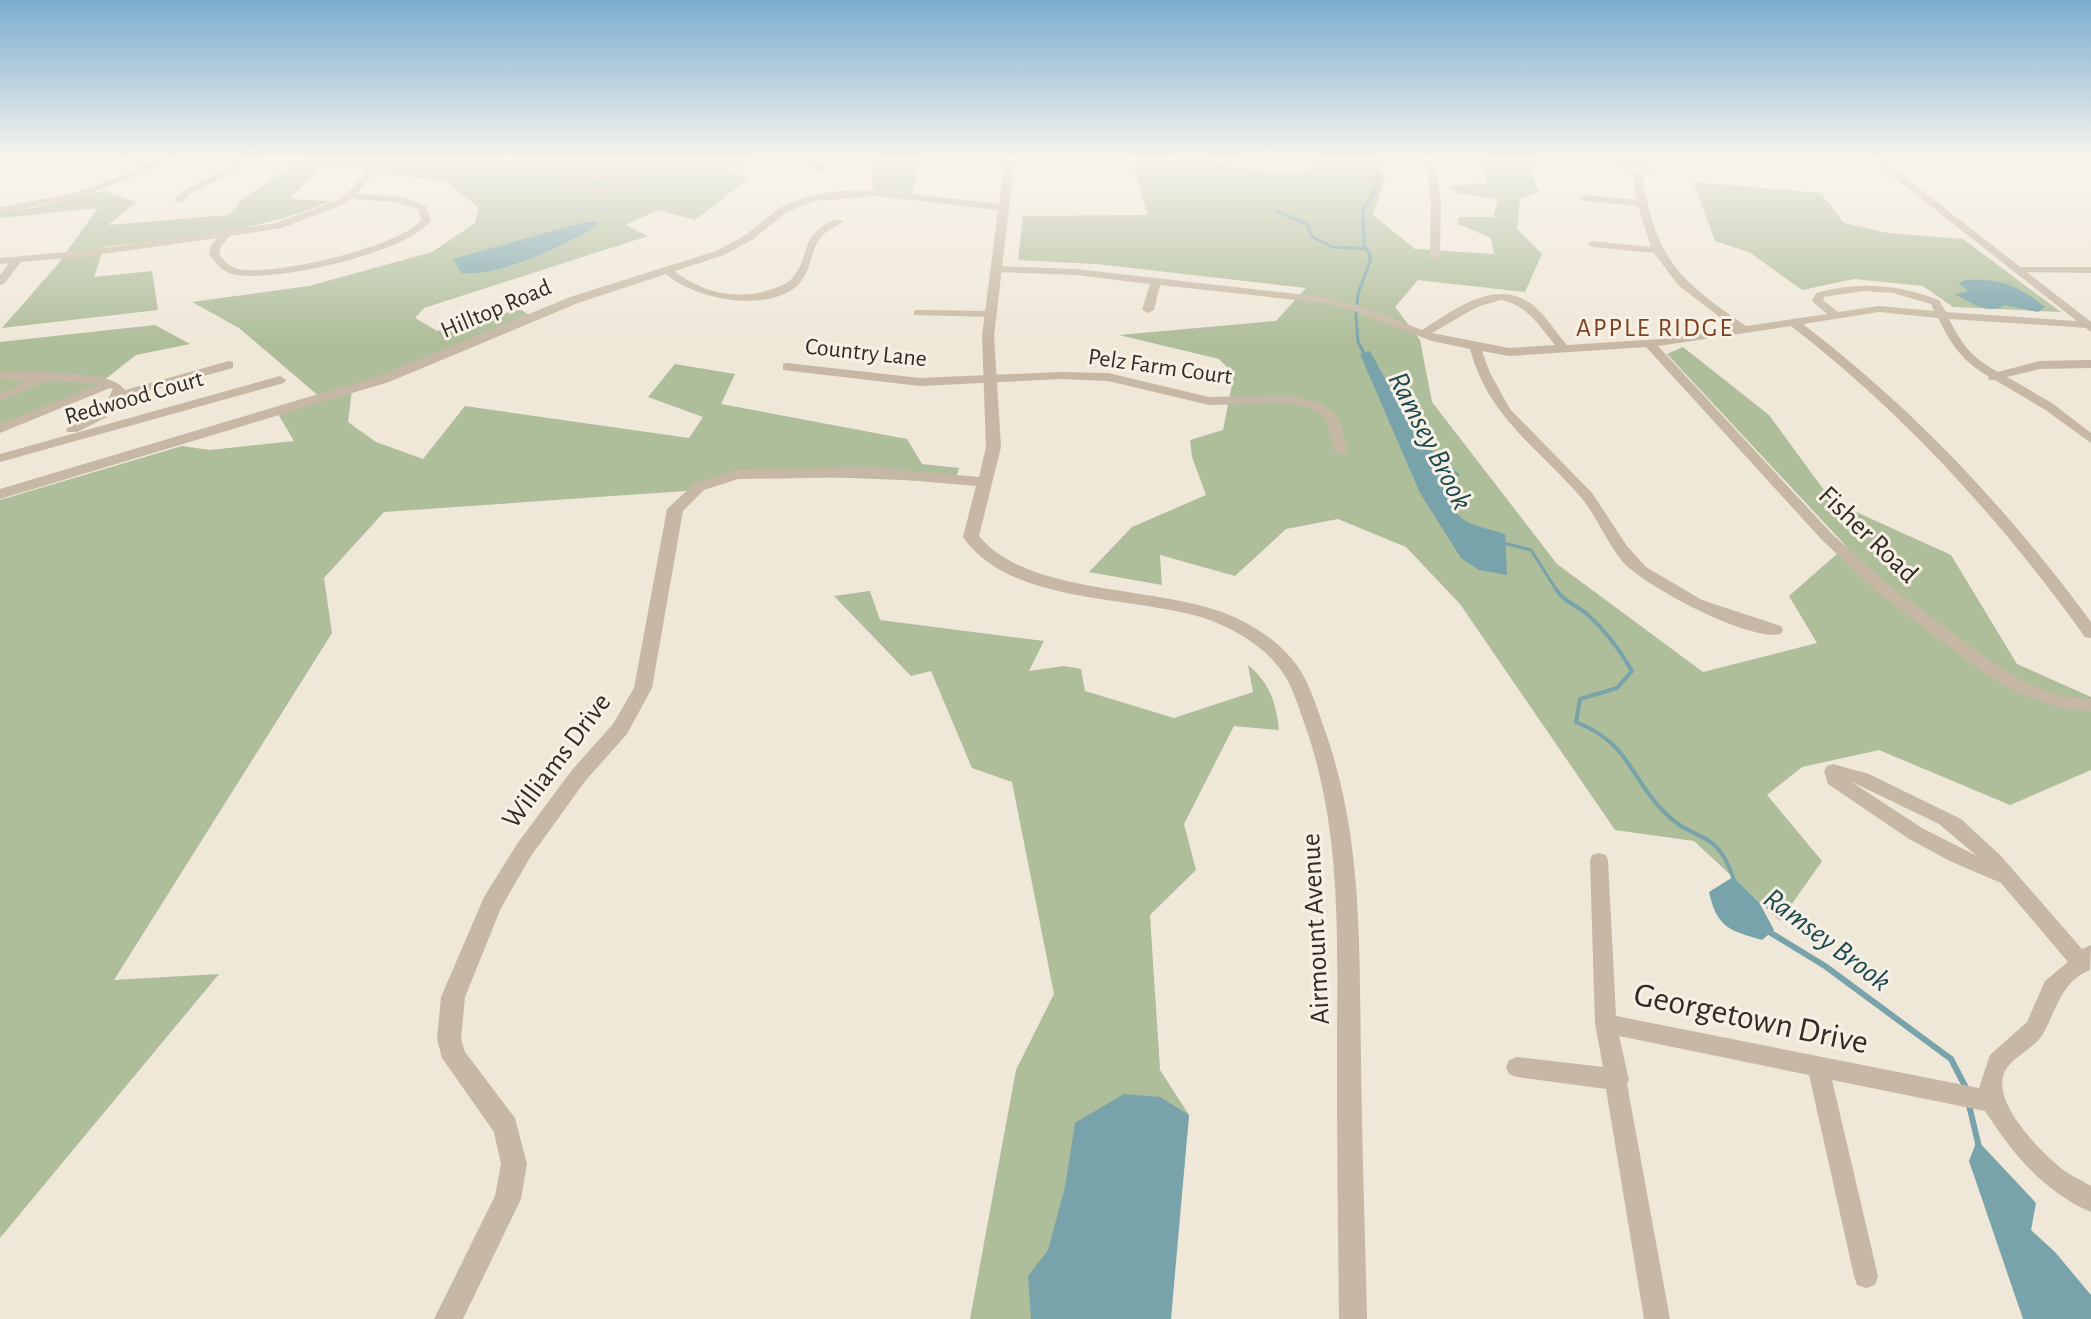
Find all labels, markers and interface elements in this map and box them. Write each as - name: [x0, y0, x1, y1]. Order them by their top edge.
- street label: Hilltop Road: [437, 275, 555, 343]
- district label: APPLE RIDGE: [1576, 315, 1734, 341]
- street label: Country Lane: [804, 335, 928, 371]
- street label: Pelz Farm Court: [1087, 345, 1234, 389]
- street label: Redwood Court: [62, 367, 206, 429]
- water label: Ramsey Brook: [1382, 367, 1478, 515]
- street label: Fisher Road: [1813, 481, 1923, 589]
- street label: Williams Drive: [497, 688, 617, 834]
- street label: Airmount Avenue: [1297, 833, 1335, 1025]
- water label: Ramsey Brook: [1758, 883, 1896, 997]
- street label: Georgetown Drive: [1631, 978, 1871, 1060]

